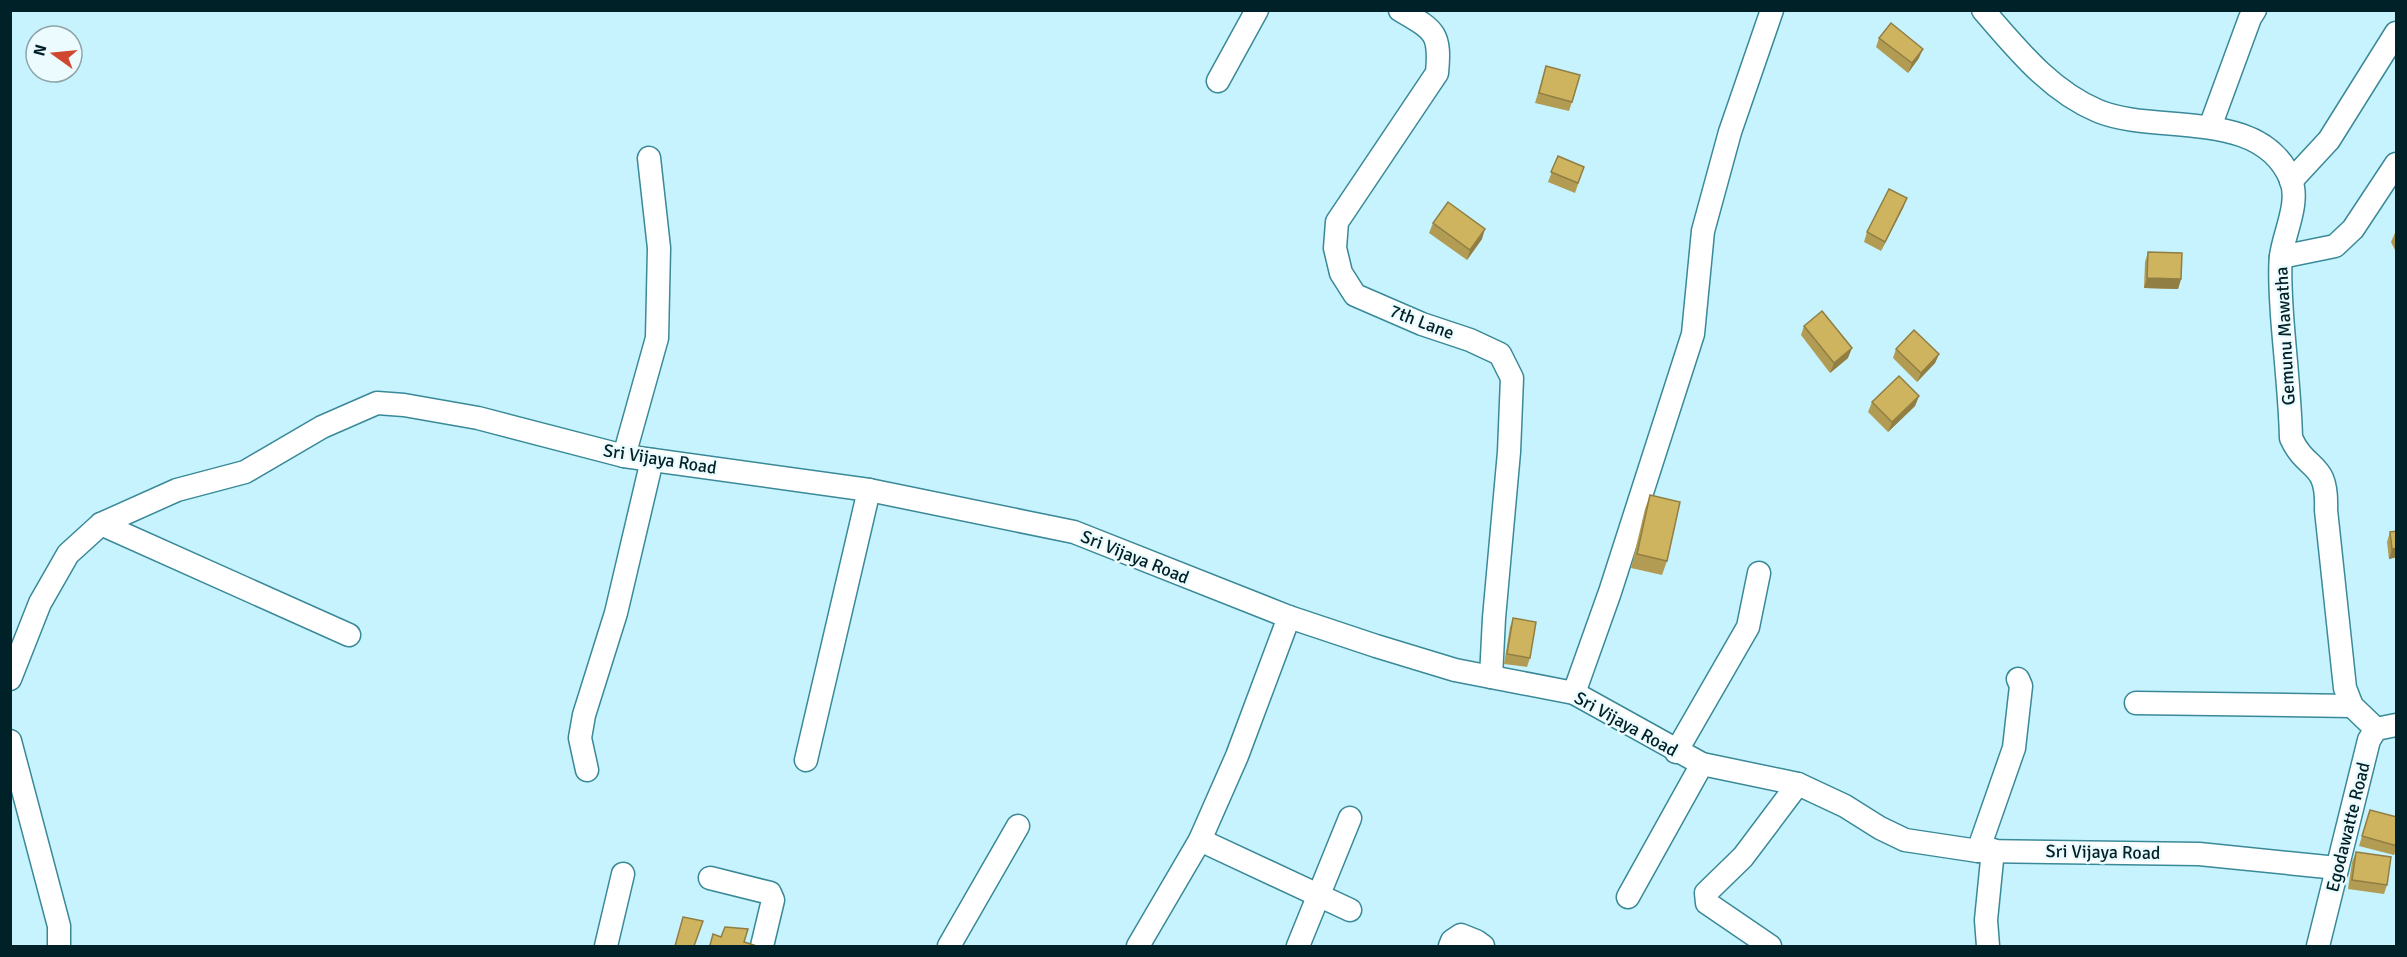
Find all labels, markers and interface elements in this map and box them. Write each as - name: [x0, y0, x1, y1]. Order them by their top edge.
- north arrow: [24, 24, 84, 84]
- text: N: [29, 42, 52, 58]
- street label: Gemunu Mawatha: [2270, 266, 2300, 406]
- street label: 7th Lane: [1387, 300, 1457, 344]
- street label: Sri Vijaya Road: [602, 439, 718, 479]
- street label: Sri Vijaya Road: [1078, 525, 1192, 589]
- street label: Sri Vijaya Road: [1571, 687, 1681, 761]
- street label: Egodawatte Road: [2321, 760, 2375, 894]
- street label: Sri Vijaya Road: [2045, 840, 2161, 864]

